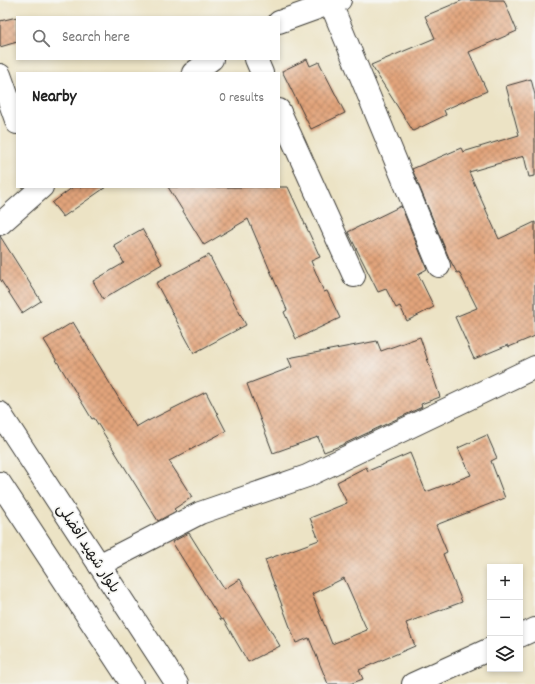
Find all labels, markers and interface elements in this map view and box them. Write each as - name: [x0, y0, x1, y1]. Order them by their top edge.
- search box: [16, 16, 280, 60]
- icon: search: [30, 27, 52, 49]
- text: Search here: [62, 27, 130, 49]
- text: Nearby: [32, 86, 76, 110]
- text: 0 results: [219, 89, 264, 108]
- street label: بلوار شهید افضلی: [50, 500, 125, 598]
- map controls: [487, 564, 523, 672]
- button: +: [487, 564, 523, 600]
- button: −: [487, 600, 523, 636]
- button: layers: [487, 636, 523, 672]

